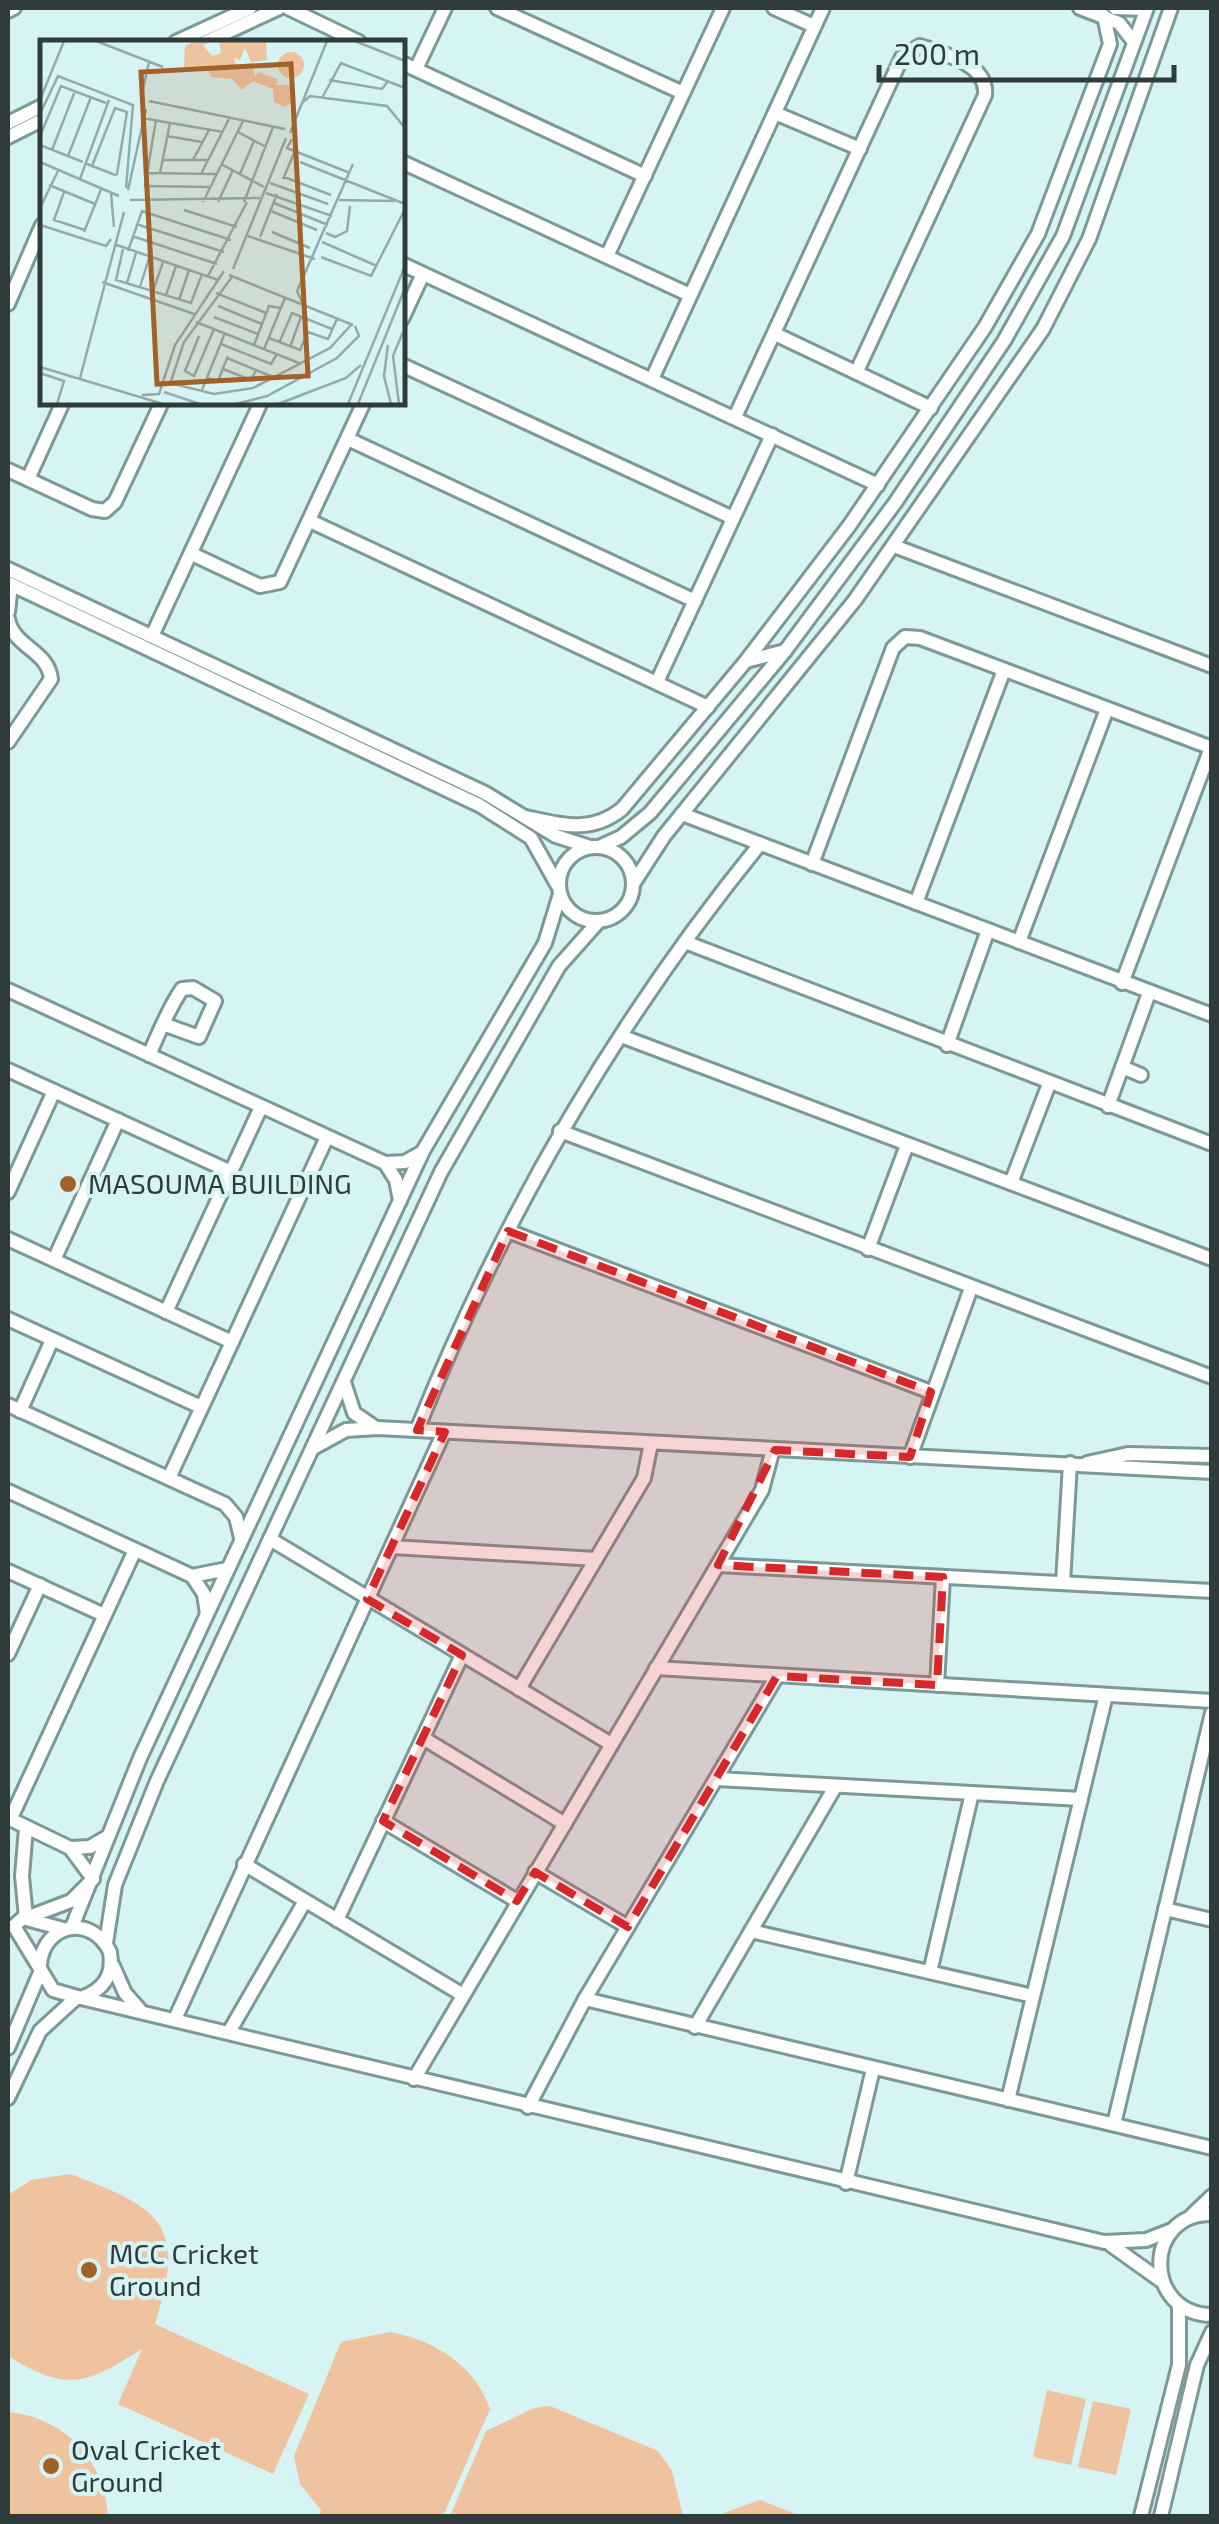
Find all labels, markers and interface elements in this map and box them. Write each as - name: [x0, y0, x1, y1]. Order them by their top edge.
- scale bar: [879, 20, 1174, 82]
- text: 200 m: [894, 35, 980, 71]
- inset map: [40, 40, 405, 405]
- place label: MASOUMA BUILDING: [88, 1166, 352, 1200]
- marker: MASOUMA BUILDING: [57, 1173, 79, 1195]
- place label: MCC Cricket Ground: [109, 2236, 259, 2302]
- marker: MCC Cricket Ground: [78, 2259, 100, 2281]
- place label: Oval Cricket Ground: [71, 2432, 221, 2498]
- marker: Oval Cricket Ground: [40, 2455, 62, 2477]

